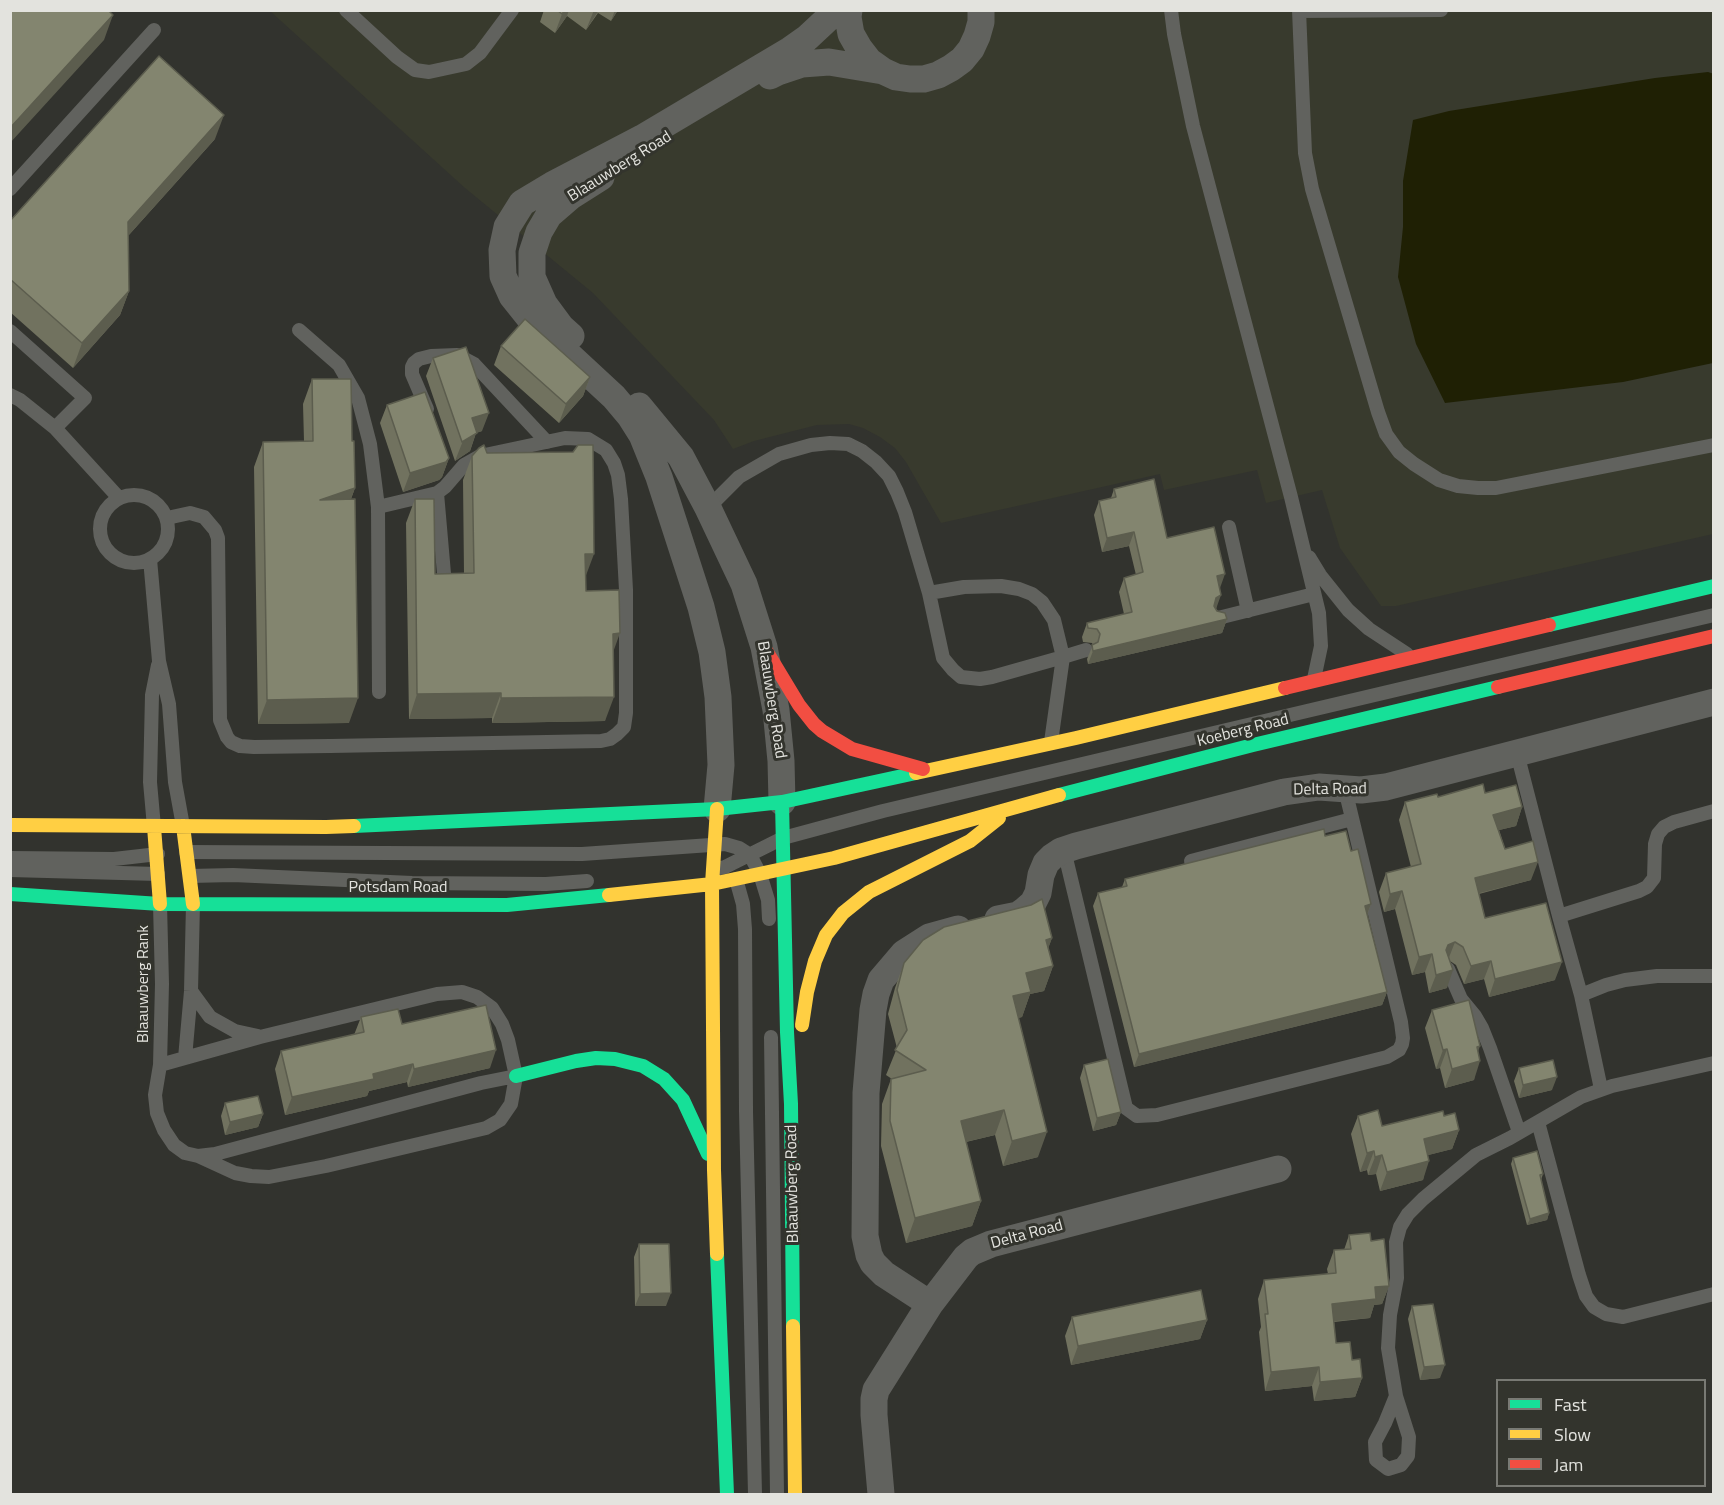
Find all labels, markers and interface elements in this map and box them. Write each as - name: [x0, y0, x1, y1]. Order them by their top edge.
- street label: Blaauwberg Road: [565, 127, 675, 207]
- street label: Blaauwberg Road: [752, 640, 790, 760]
- street label: Koeberg Road: [1195, 710, 1291, 752]
- street label: Delta Road: [1293, 780, 1367, 800]
- street label: Potsdam Road: [349, 878, 447, 898]
- street label: Blaauwberg Rank: [134, 925, 154, 1043]
- street label: Blaauwberg Road: [782, 1125, 804, 1243]
- street label: Delta Road: [989, 1216, 1065, 1254]
- legend: [1496, 1379, 1706, 1487]
- text: Fast: [1554, 1391, 1587, 1418]
- text: Slow: [1554, 1421, 1591, 1448]
- text: Jam: [1554, 1451, 1583, 1478]

